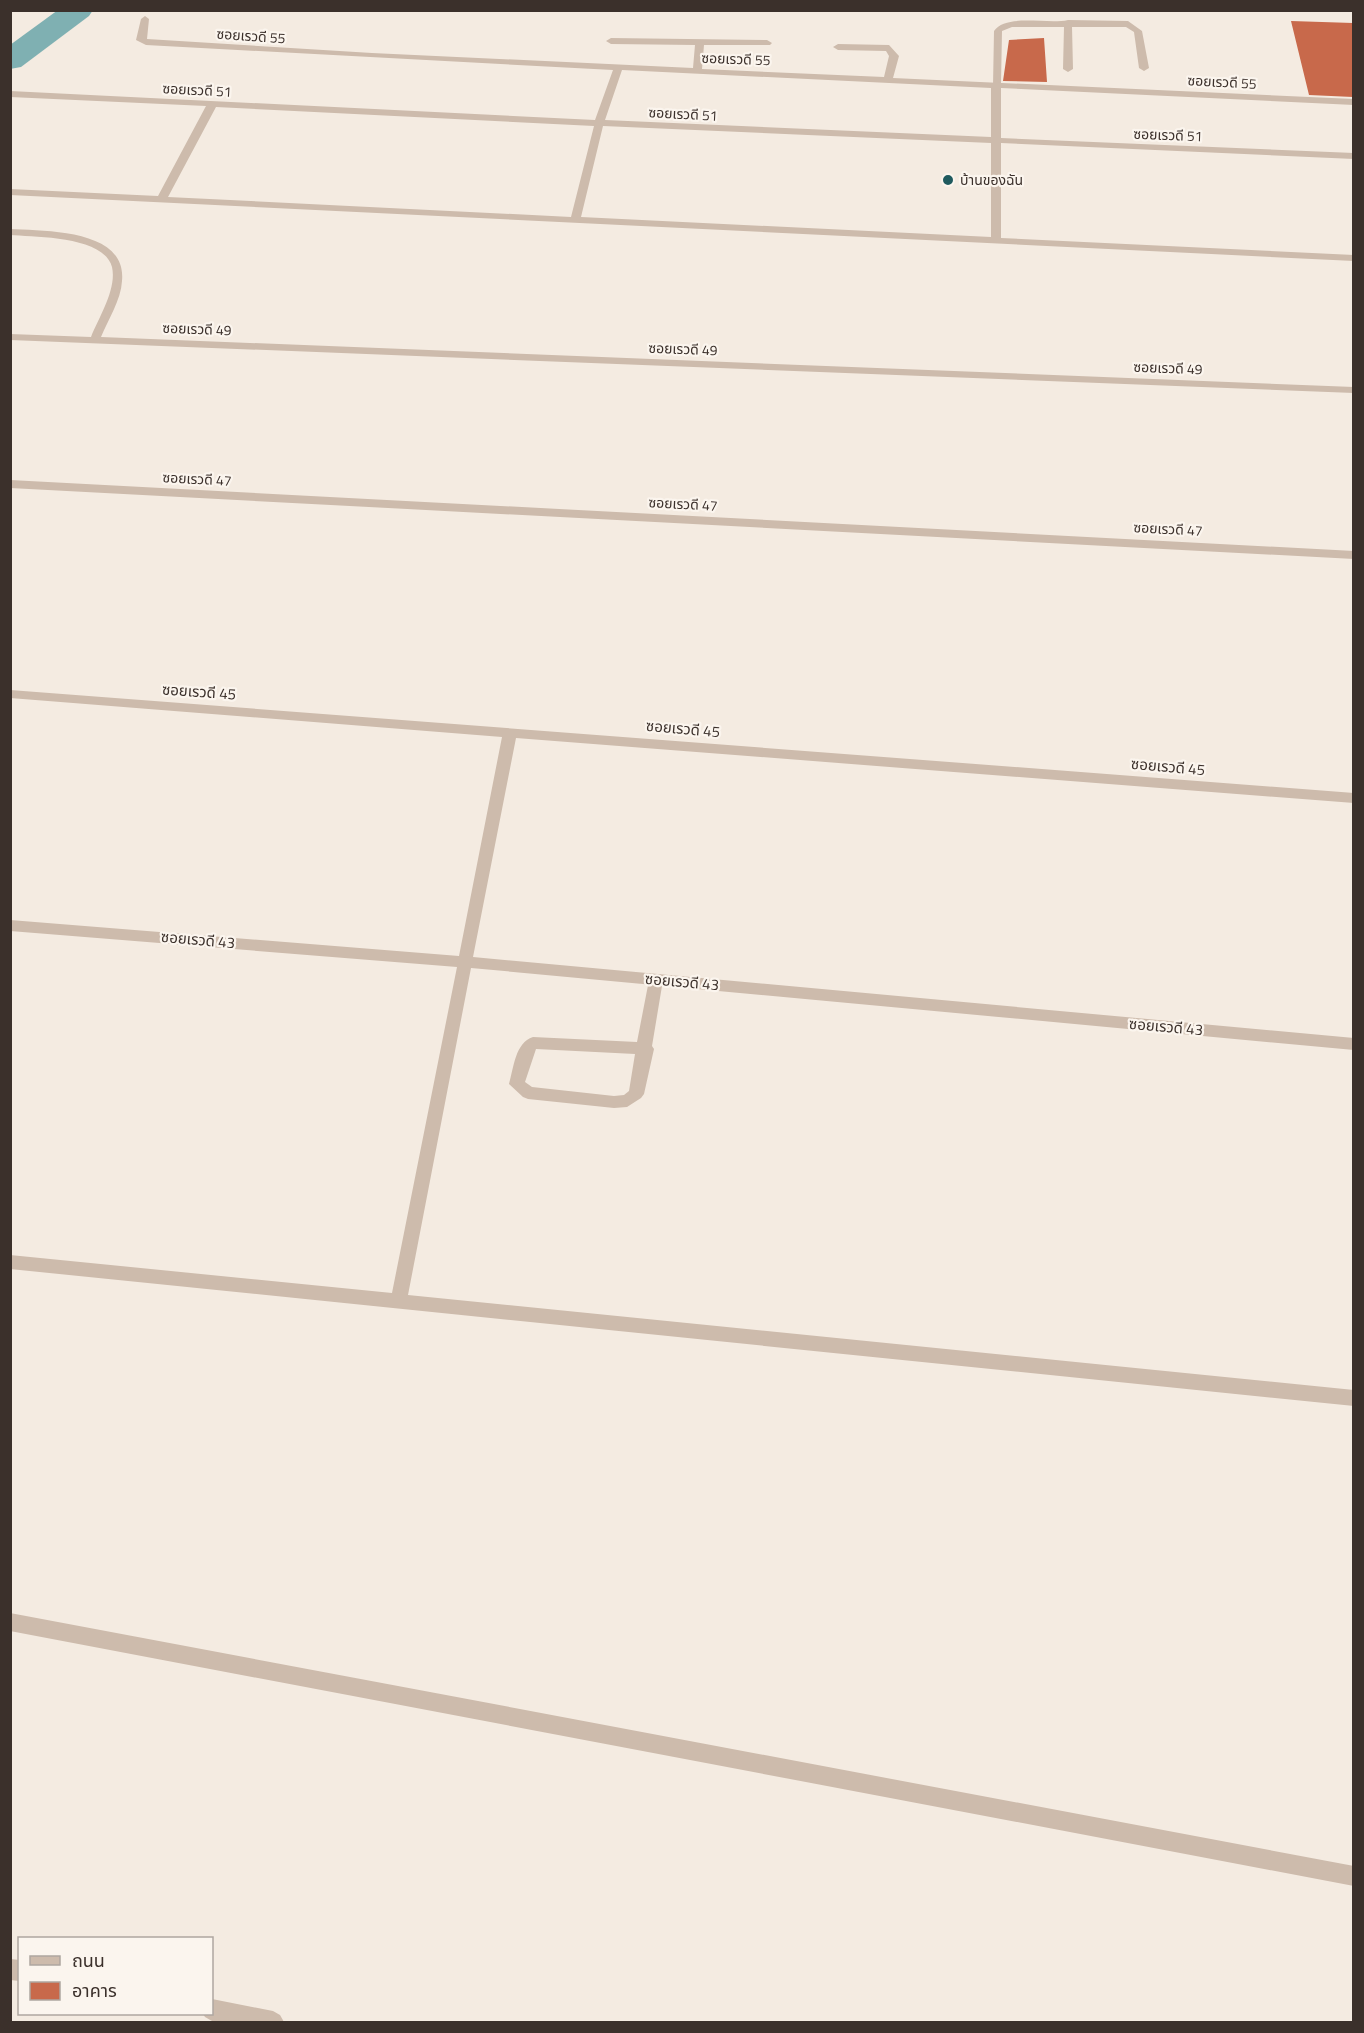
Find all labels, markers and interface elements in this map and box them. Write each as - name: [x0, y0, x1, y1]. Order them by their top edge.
- street label: ซอยเรวดี 55: [216, 23, 286, 48]
- street label: ซอยเรวดี 55: [701, 47, 771, 70]
- street label: ซอยเรวดี 55: [1187, 69, 1257, 94]
- street label: ซอยเรวดี 51: [162, 77, 232, 102]
- street label: ซอยเรวดี 51: [648, 101, 718, 126]
- street label: ซอยเรวดี 51: [1133, 123, 1203, 146]
- place label: บ้านของฉัน: [960, 169, 1023, 190]
- marker: บ้านของฉัน: [941, 173, 955, 187]
- street label: ซอยเรวดี 49: [162, 317, 232, 340]
- street label: ซอยเรวดี 49: [648, 337, 718, 360]
- street label: ซอยเรวดี 49: [1133, 356, 1203, 379]
- street label: ซอยเรวดี 47: [162, 466, 232, 491]
- street label: ซอยเรวดี 47: [648, 491, 718, 516]
- street label: ซอยเรวดี 47: [1133, 516, 1203, 541]
- street label: ซอยเรวดี 45: [161, 677, 237, 706]
- street label: ซอยเรวดี 45: [645, 714, 721, 743]
- street label: ซอยเรวดี 45: [1130, 752, 1206, 781]
- street label: ซอยเรวดี 43: [160, 925, 236, 954]
- street label: ซอยเรวดี 43: [644, 967, 720, 996]
- street label: ซอยเรวดี 43: [1128, 1012, 1204, 1041]
- legend: [18, 1937, 213, 2015]
- text: ถนน: [72, 1947, 105, 1974]
- text: อาคาร: [72, 1977, 117, 2004]

